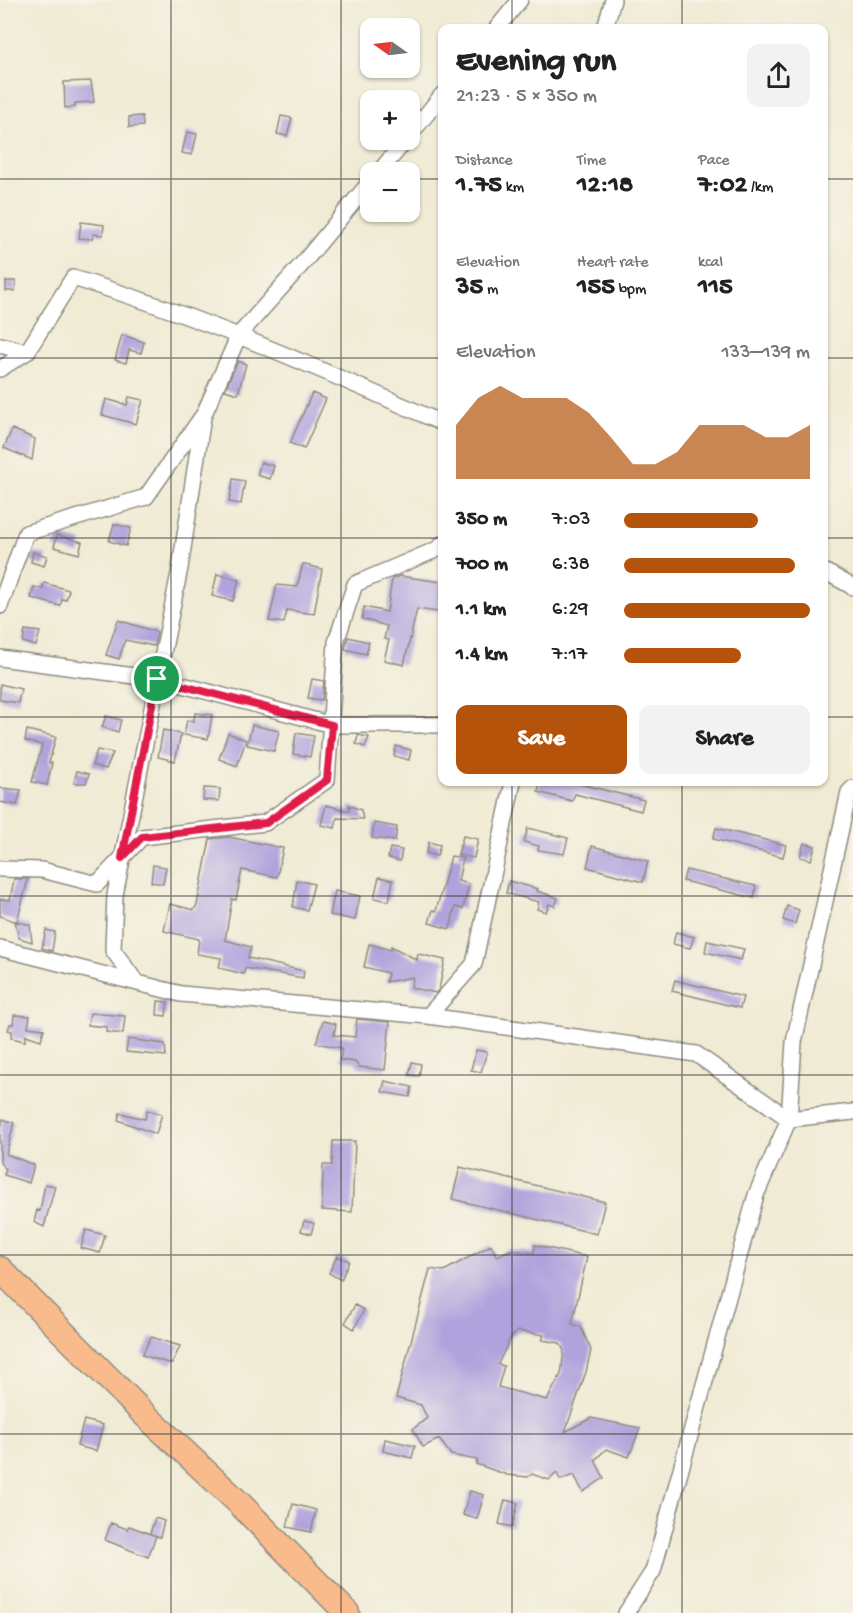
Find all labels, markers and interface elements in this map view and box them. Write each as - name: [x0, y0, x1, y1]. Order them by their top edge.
- north arrow: [360, 18, 420, 78]
- map controls: [360, 18, 420, 222]
- text: Evening run: [456, 44, 616, 82]
- button: share: [747, 44, 810, 107]
- text: 21:23 · 5 × 350 m: [456, 86, 597, 109]
- button: +: [360, 90, 420, 150]
- text: Distance: [456, 152, 513, 171]
- text: Time: [577, 152, 606, 171]
- text: Pace: [698, 152, 729, 171]
- button: −: [360, 162, 420, 222]
- text: 1.75: [456, 171, 502, 202]
- text: 12:18: [577, 171, 633, 202]
- text: 7:02: [698, 171, 747, 202]
- text: km: [502, 179, 524, 198]
- text: /km: [747, 179, 773, 198]
- text: Elevation: [456, 254, 520, 273]
- text: Heart rate: [577, 254, 649, 273]
- text: kcal: [698, 254, 723, 273]
- text: 35: [456, 273, 483, 304]
- text: 155: [577, 273, 615, 304]
- text: 115: [698, 273, 733, 304]
- text: m: [483, 281, 498, 300]
- text: bpm: [615, 281, 646, 300]
- text: Elevation: [456, 342, 536, 365]
- text: 133–139 m: [721, 342, 810, 365]
- text: 350 m: [456, 509, 507, 532]
- text: 7:03: [552, 509, 590, 532]
- text: 700 m: [456, 554, 508, 577]
- text: 6:38: [552, 554, 590, 577]
- text: 1.1 km: [456, 599, 506, 622]
- text: 6:29: [552, 599, 588, 622]
- text: 1.4 km: [456, 644, 508, 667]
- text: 7:17: [552, 644, 587, 667]
- pin: [131, 653, 182, 704]
- icon: arrive: [140, 662, 173, 695]
- button: Save: [456, 705, 627, 774]
- button: Share: [639, 705, 810, 774]

